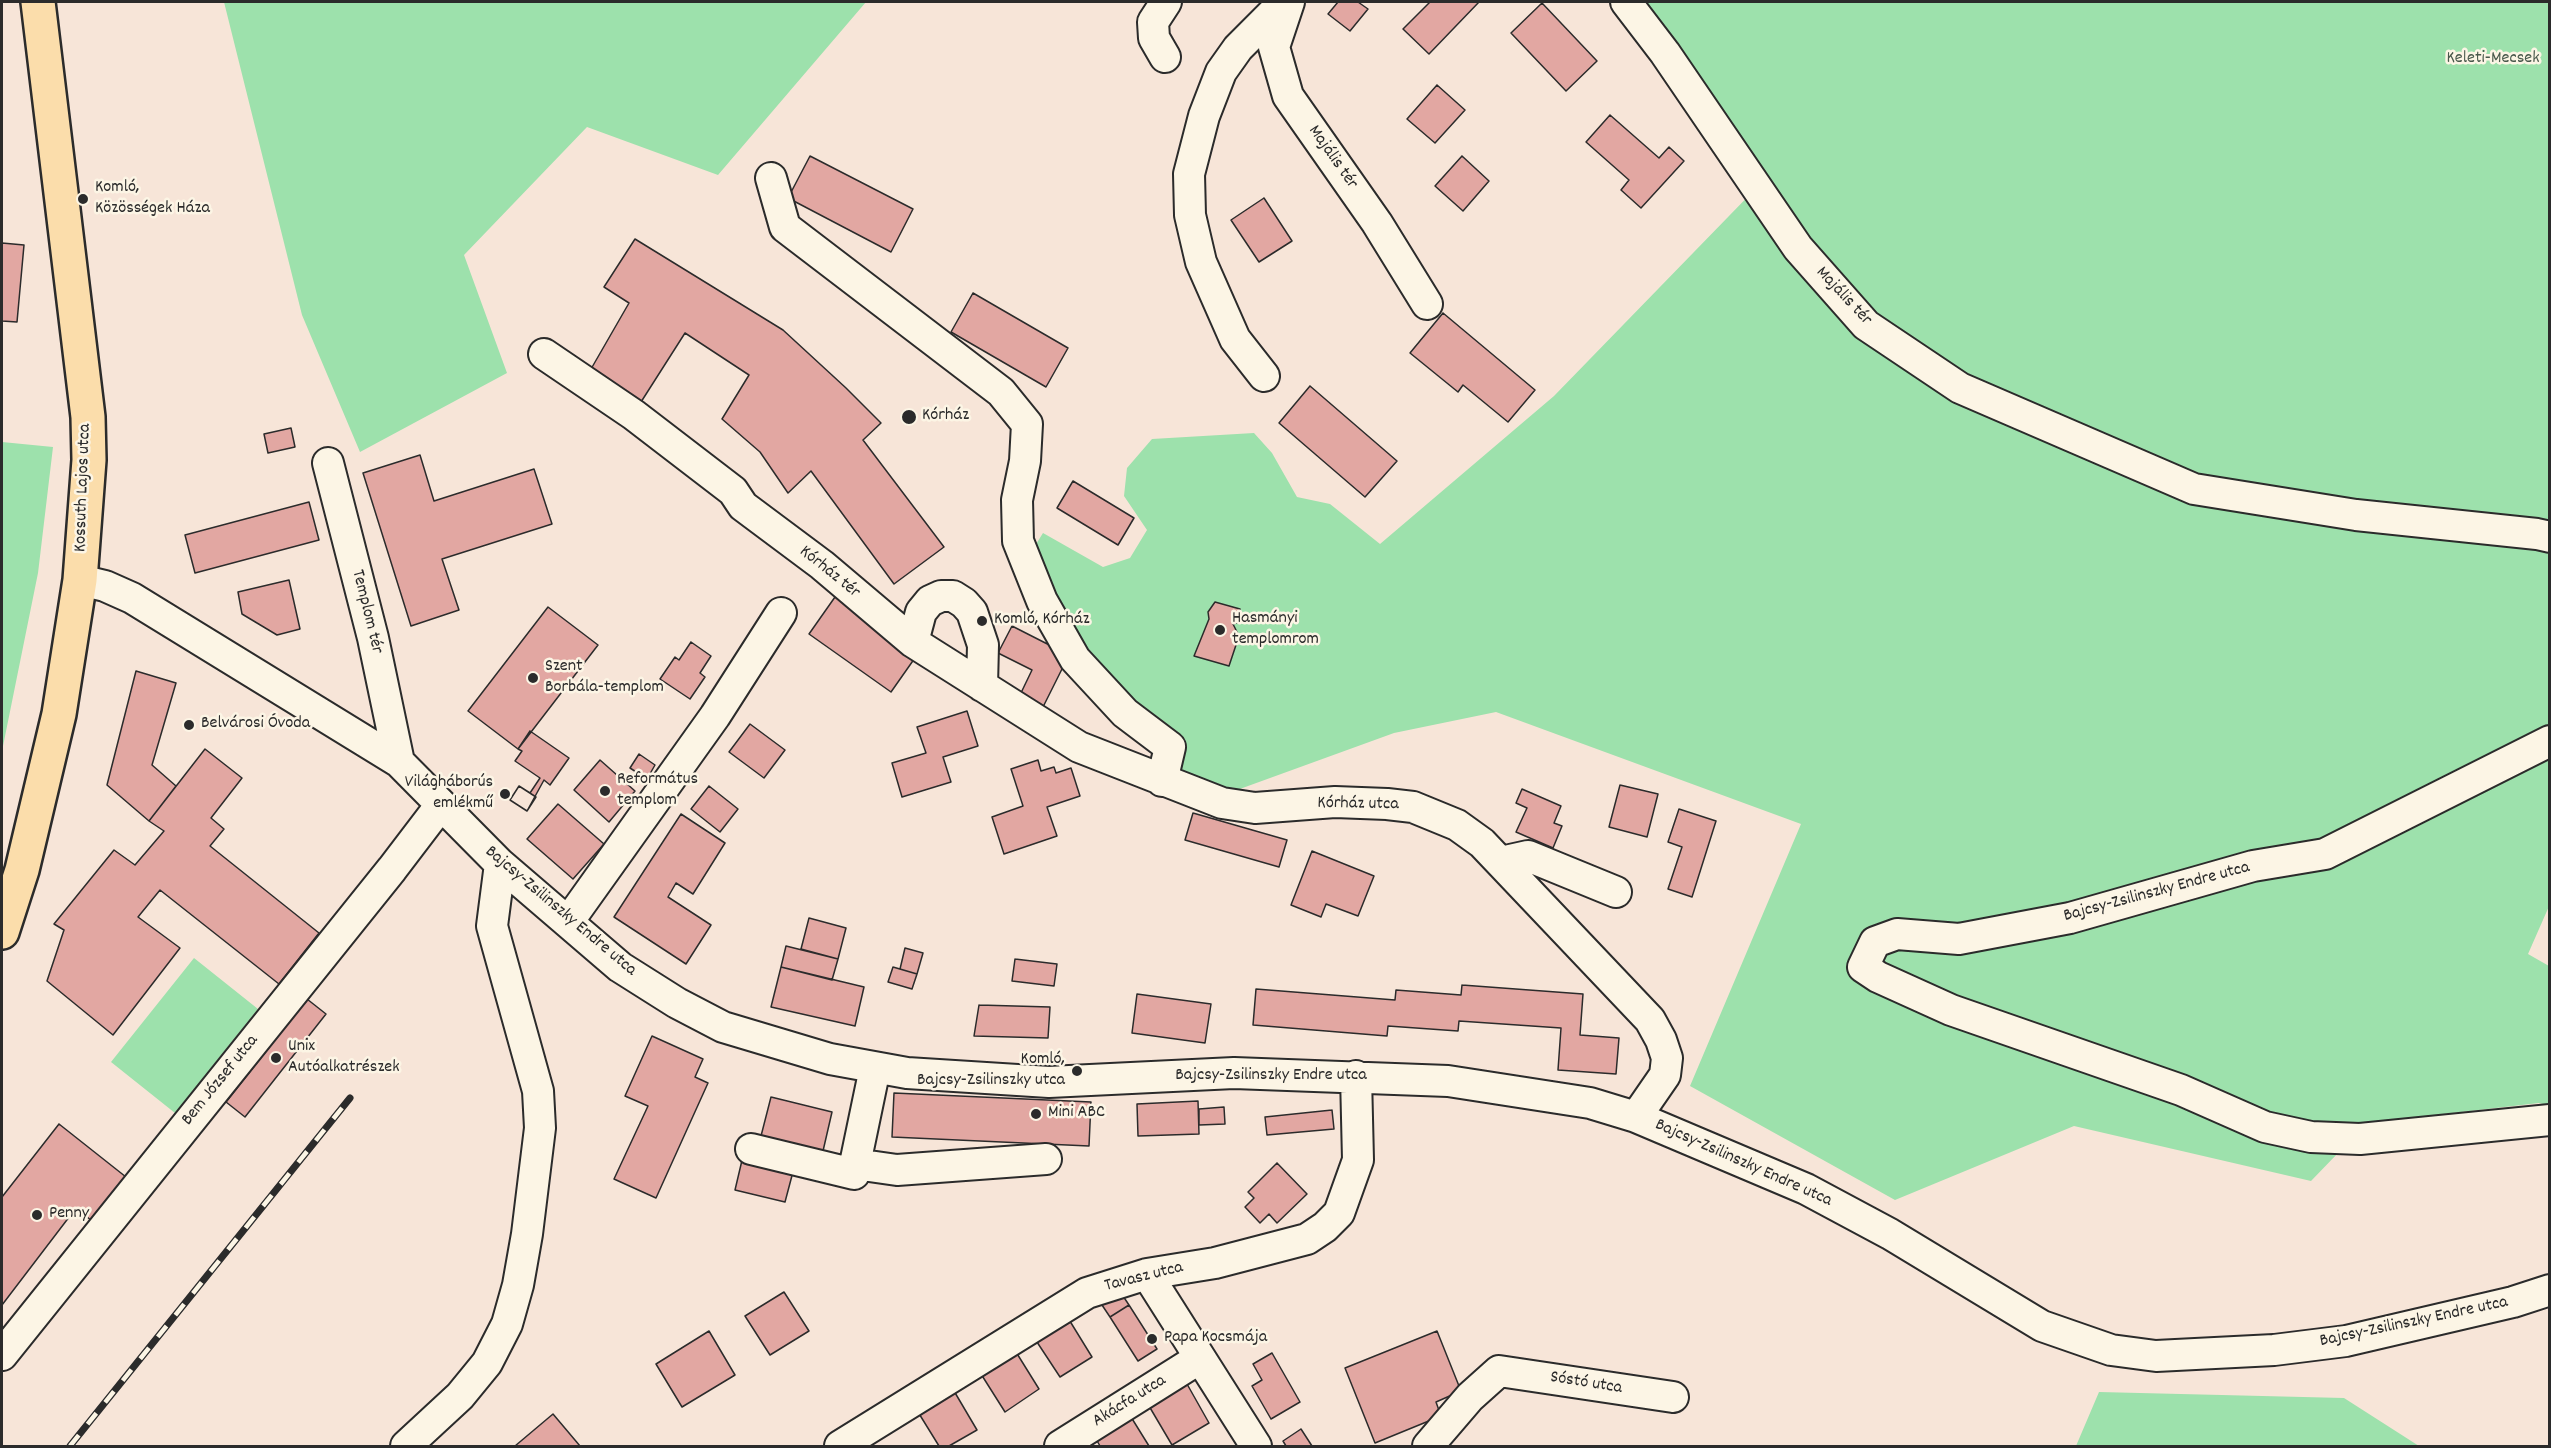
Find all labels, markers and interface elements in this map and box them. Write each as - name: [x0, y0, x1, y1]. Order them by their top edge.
- park label: Keleti-Mecsek: [2446, 49, 2540, 71]
- street label: Majális tér: [1302, 122, 1362, 194]
- place label: Komló, Közösségek Háza: [95, 178, 210, 220]
- marker: Komló, Közösségek Háza: [76, 192, 90, 206]
- street label: Majális tér: [1810, 263, 1876, 331]
- place label: Kórház: [922, 406, 969, 428]
- marker: Kórház: [900, 408, 918, 426]
- street label: Kossuth Lajos utca: [71, 423, 97, 553]
- street label: Kórház tér: [794, 542, 864, 604]
- street label: Templom tér: [345, 568, 387, 656]
- place label: Hasmányi templomrom: [1232, 609, 1319, 652]
- place label: Komló, Kórház: [994, 610, 1090, 632]
- marker: Komló, Kórház: [975, 614, 989, 628]
- marker: Hasmányi templomrom: [1213, 623, 1227, 637]
- place label: Szent Borbála-templom: [545, 657, 664, 700]
- marker: Szent Borbála-templom: [526, 671, 540, 685]
- place label: Belvárosi Óvoda: [201, 714, 310, 736]
- marker: Belvárosi Óvoda: [182, 718, 196, 732]
- place label: Református templom: [617, 770, 698, 812]
- place label: Világháborús emlékmű: [405, 773, 493, 816]
- marker: Református templom: [598, 784, 612, 798]
- marker: Világháborús emlékmű: [498, 787, 512, 801]
- street label: Kórház utca: [1317, 793, 1399, 817]
- street label: Bajcsy-Zsilinszky Endre utca: [480, 842, 640, 982]
- street label: Bajcsy-Zsilinszky Endre utca: [2062, 858, 2252, 928]
- street label: Bem József utca: [178, 1031, 264, 1131]
- place label: Unix Autóalkatrészek: [288, 1037, 400, 1080]
- place label: Komló, Bajcsy-Zsilinszky utca: [917, 1050, 1065, 1092]
- marker: Unix Autóalkatrészek: [269, 1051, 283, 1065]
- marker: Komló, Bajcsy-Zsilinszky utca: [1070, 1064, 1084, 1078]
- street label: Bajcsy-Zsilinszky Endre utca: [1175, 1066, 1367, 1088]
- place label: Mini ABC: [1048, 1103, 1105, 1125]
- marker: Mini ABC: [1029, 1107, 1043, 1121]
- street label: Bajcsy-Zsilinszky Endre utca: [1651, 1115, 1835, 1213]
- place label: Penny: [49, 1204, 89, 1226]
- marker: Penny: [30, 1208, 44, 1222]
- street label: Tavasz utca: [1102, 1258, 1186, 1298]
- street label: Bajcsy-Zsilinszky Endre utca: [2318, 1293, 2510, 1353]
- place label: Papa Kocsmája: [1164, 1328, 1267, 1350]
- marker: Papa Kocsmája: [1145, 1332, 1159, 1346]
- street label: Sóstó utca: [1549, 1368, 1623, 1400]
- street label: Akácfa utca: [1089, 1371, 1171, 1433]

